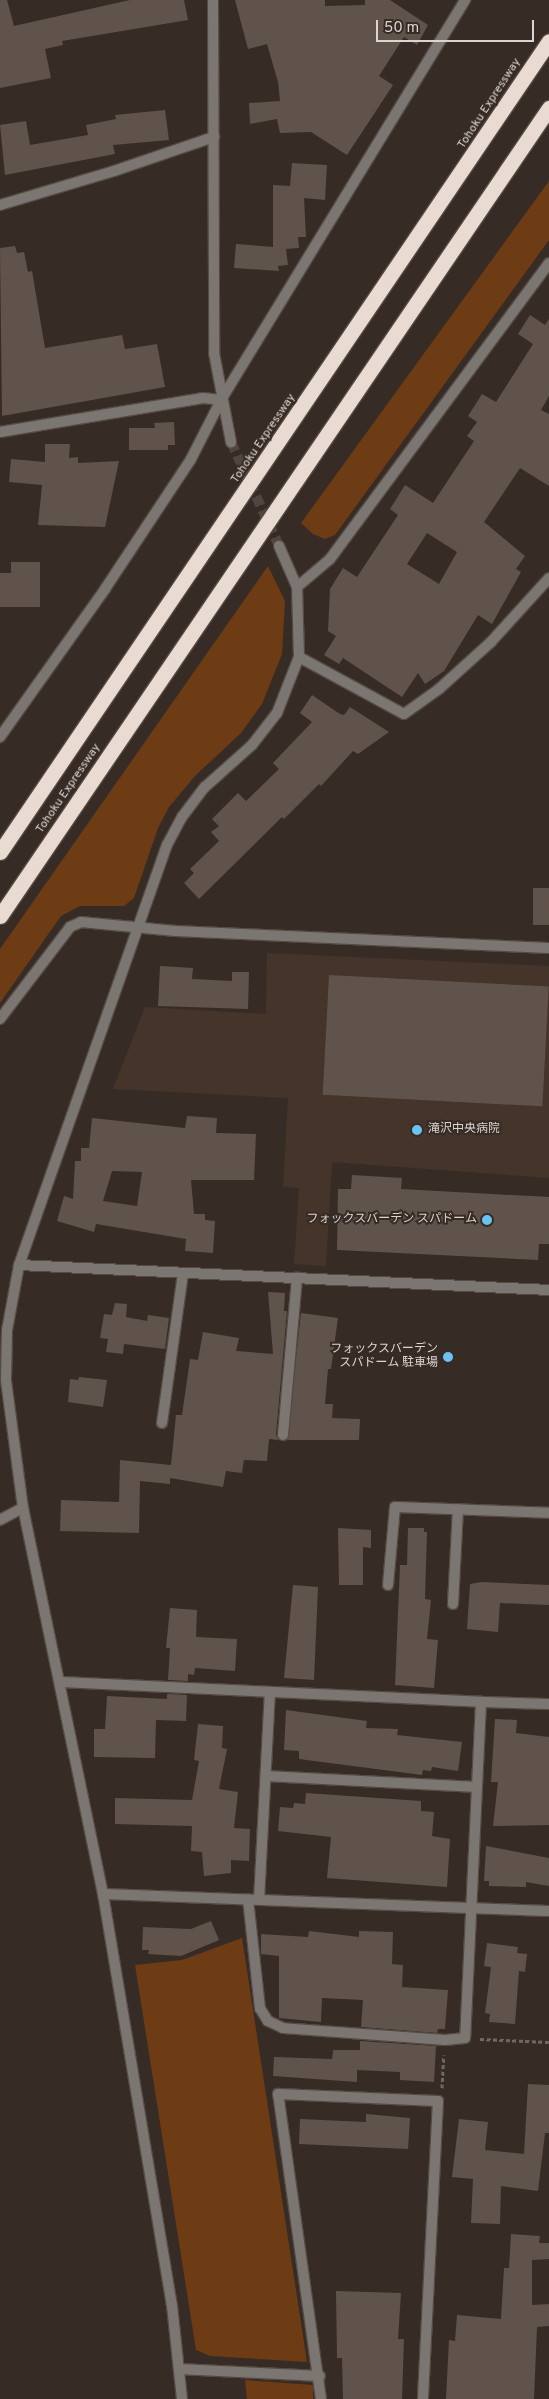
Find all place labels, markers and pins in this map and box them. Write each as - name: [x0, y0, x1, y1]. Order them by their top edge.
- marker: 滝沢中央病院: [410, 1123, 424, 1137]
- place label: 滝沢中央病院: [428, 1123, 500, 1137]
- place label: フォックスバーデン スパドーム: [306, 1213, 477, 1227]
- marker: フォックスバーデン スパドーム: [481, 1214, 493, 1226]
- place label: フォックスバーデン スパドーム 駐車場: [330, 1343, 438, 1371]
- marker: フォックスバーデン スパドーム 駐車場: [442, 1351, 454, 1363]

